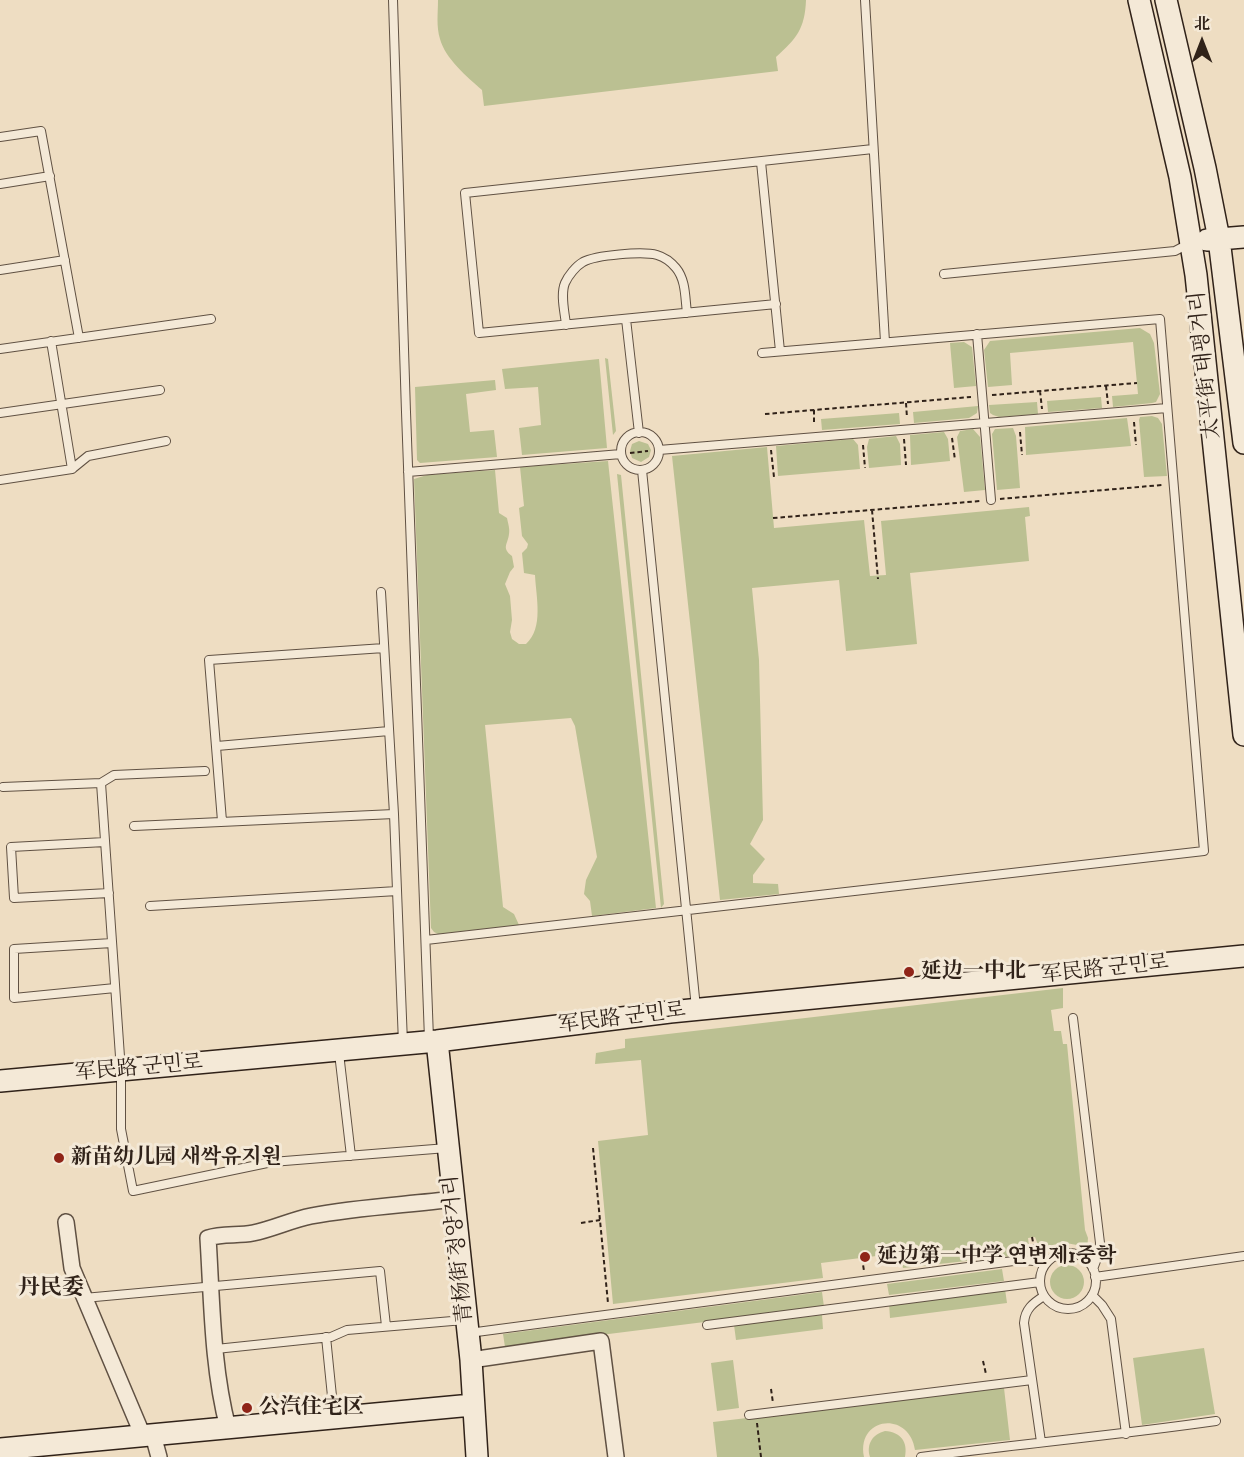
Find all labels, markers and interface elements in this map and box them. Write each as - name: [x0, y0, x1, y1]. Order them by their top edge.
- north arrow: [1172, 12, 1232, 72]
- text: 北: [1194, 14, 1210, 34]
- street label: 太平街 태평거리: [1186, 290, 1226, 440]
- street label: 军民路 군민로: [1040, 951, 1170, 989]
- place label: 延边一中北: [921, 959, 1026, 985]
- marker: 延边一中北: [902, 965, 916, 979]
- street label: 军民路 군민로: [557, 999, 687, 1039]
- street label: 军民路 군민로: [74, 1051, 204, 1087]
- place label: 新苗幼儿园 새싹유지원: [71, 1145, 282, 1171]
- marker: 新苗幼儿园 새싹유지원: [52, 1151, 66, 1165]
- street label: 青杨街 청양거리: [439, 1174, 479, 1324]
- place label: 延边第一中学 연변제1중학: [877, 1244, 1116, 1270]
- marker: 延边第一中学 연변제1중학: [858, 1250, 872, 1264]
- district label: 丹民委: [18, 1276, 84, 1302]
- place label: 公汽住宅区: [259, 1395, 364, 1421]
- marker: 公汽住宅区: [240, 1401, 254, 1415]

